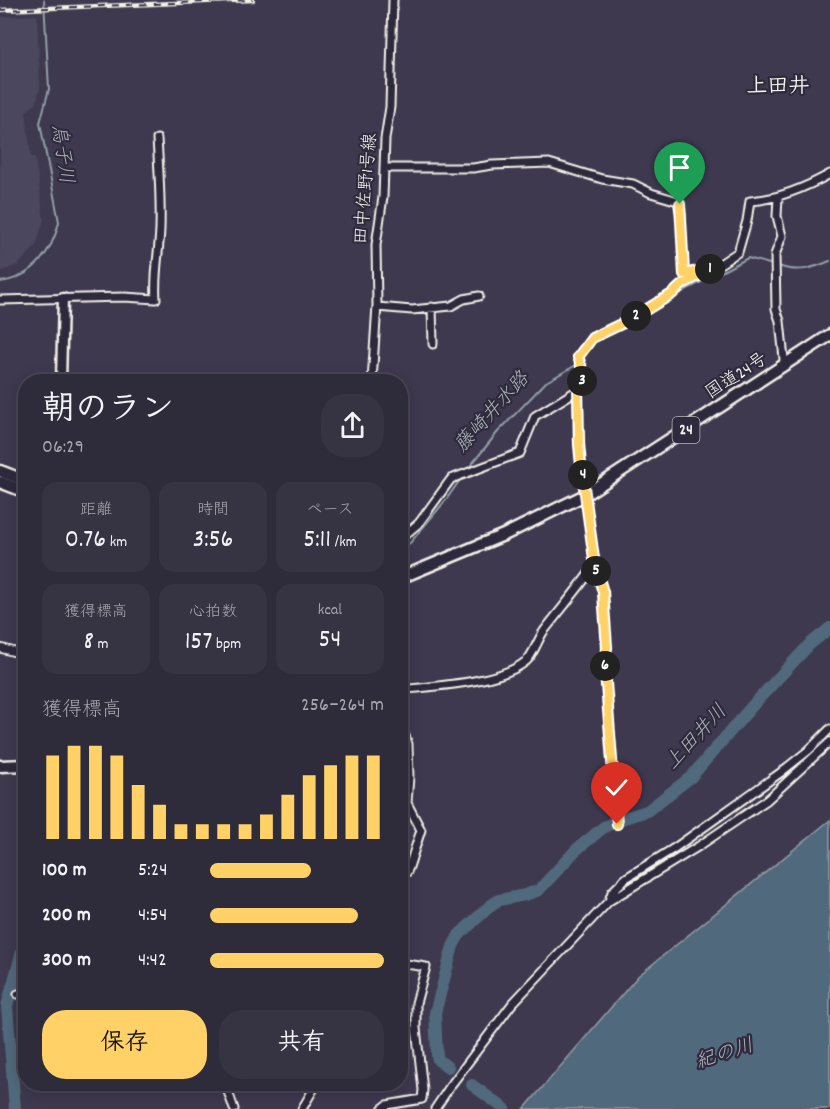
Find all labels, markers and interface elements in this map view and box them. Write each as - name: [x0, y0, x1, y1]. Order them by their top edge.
- district label: 上田井: [747, 73, 810, 103]
- water label: 烏子川: [43, 122, 79, 186]
- street label: 田中佐野1号線: [350, 132, 384, 246]
- pin: [654, 142, 705, 204]
- icon: arrive: [663, 151, 696, 184]
- pin: 1: [695, 254, 725, 284]
- text: 1: [708, 257, 712, 280]
- pin: 2: [621, 301, 651, 331]
- text: 2: [633, 304, 640, 327]
- street label: 国道24号: [701, 348, 773, 406]
- water label: 藤崎井水路: [449, 366, 538, 460]
- pin: 3: [567, 366, 597, 396]
- text: 3: [578, 369, 586, 392]
- text: 朝のラン: [42, 388, 174, 435]
- button: share: [321, 394, 384, 457]
- road number: 24: [672, 417, 700, 443]
- text: 06:29: [42, 434, 84, 462]
- pin: 4: [568, 460, 598, 490]
- text: 4: [580, 463, 586, 486]
- text: 距離: [80, 499, 112, 522]
- text: 時間: [197, 499, 229, 522]
- text: ペース: [306, 499, 354, 522]
- text: 0.76: [65, 522, 106, 559]
- text: 3:56: [193, 522, 233, 559]
- text: 5:11: [303, 522, 331, 559]
- text: km: [106, 531, 127, 554]
- text: /km: [331, 531, 357, 554]
- pin: 5: [581, 556, 611, 586]
- text: 5: [592, 559, 600, 582]
- text: kcal: [318, 599, 342, 622]
- text: 獲得標高: [64, 601, 128, 624]
- text: 心拍数: [189, 601, 237, 624]
- text: 54: [319, 622, 341, 659]
- text: 8: [83, 624, 94, 661]
- text: 157: [185, 624, 212, 661]
- text: m: [94, 633, 109, 656]
- text: bpm: [212, 633, 241, 656]
- pin: 6: [590, 651, 620, 681]
- text: 6: [601, 654, 609, 677]
- text: 256–264 m: [301, 692, 384, 720]
- text: 獲得標高: [42, 697, 122, 725]
- water label: 上田井川: [659, 699, 735, 777]
- pin: [591, 762, 642, 824]
- icon: check: [600, 771, 633, 804]
- text: 100 m: [42, 857, 87, 885]
- text: 5:24: [138, 857, 168, 885]
- text: 200 m: [42, 902, 91, 930]
- text: 4:54: [138, 902, 167, 930]
- text: 300 m: [42, 947, 91, 975]
- text: 4:42: [138, 947, 167, 975]
- button: 保存: [42, 1010, 207, 1079]
- button: 共有: [219, 1010, 384, 1079]
- water label: 紀の川: [692, 1032, 758, 1078]

